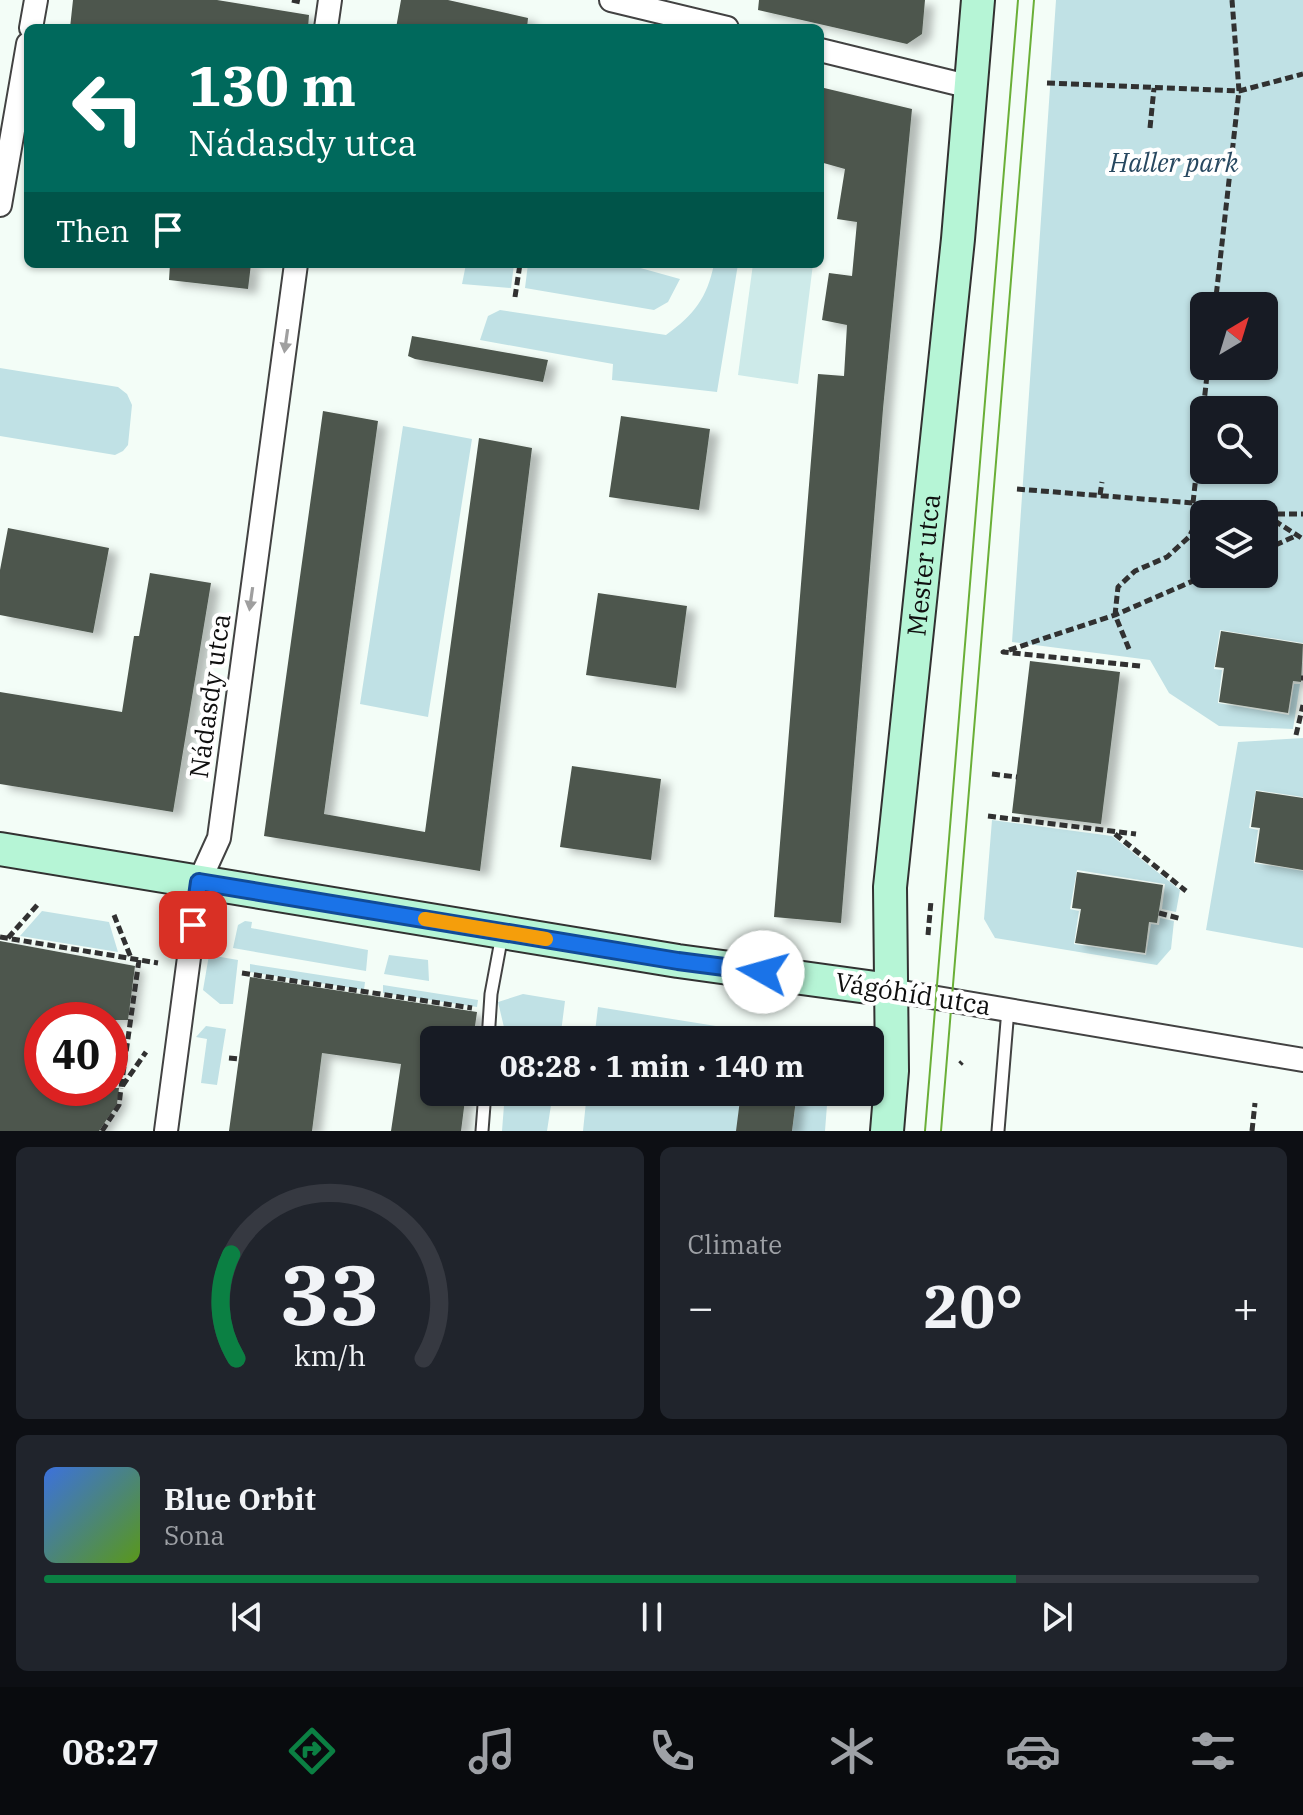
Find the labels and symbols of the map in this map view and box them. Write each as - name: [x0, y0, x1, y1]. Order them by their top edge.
- park label: Haller park: [1108, 145, 1239, 179]
- north arrow: [1190, 292, 1278, 380]
- one-way arrow: [279, 329, 292, 354]
- street label: Mester utca: [898, 492, 947, 638]
- one-way arrow: [244, 587, 257, 612]
- street label: Nádasdy utca: [181, 612, 237, 780]
- pin: [159, 891, 227, 959]
- position arrow: [721, 930, 805, 1014]
- street label: Vágóhíd utca: [833, 964, 994, 1022]
- speed limit sign: 40: [24, 1002, 128, 1106]

